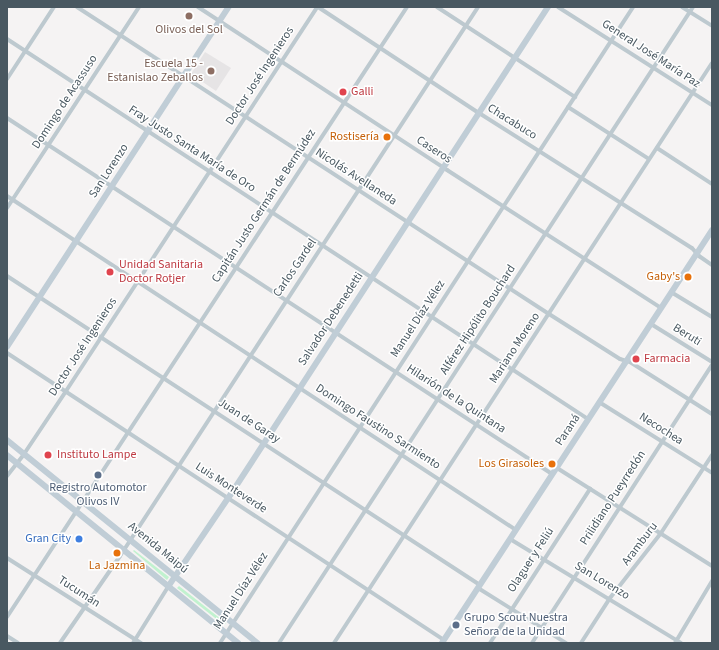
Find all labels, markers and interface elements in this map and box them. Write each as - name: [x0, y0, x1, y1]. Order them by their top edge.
- marker: Olivos del Sol: [184, 11, 194, 21]
- street label: General José María Paz: [599, 17, 703, 91]
- place label: Olivos del Sol: [155, 23, 223, 37]
- street label: Doctor José Ingenieros: [223, 24, 297, 128]
- street label: Domingo de Acassuso: [29, 52, 101, 152]
- place label: Escuela 15 - Estanislao Zeballos: [107, 57, 203, 85]
- marker: Escuela 15 - Estanislao Zeballos: [206, 66, 216, 76]
- place label: Galli: [351, 85, 374, 99]
- marker: Galli: [338, 87, 348, 97]
- street label: Chacabuco: [485, 101, 539, 143]
- street label: Fray Justo Santa María de Oro: [126, 102, 258, 196]
- street label: Capitán Justo Germán de Bermúdez: [209, 127, 319, 285]
- place label: Rostisería: [330, 130, 379, 144]
- marker: Rostisería: [382, 132, 392, 142]
- street label: Caseros: [414, 133, 454, 167]
- street label: San Lorenzo: [86, 141, 132, 201]
- street label: Nicolás Avellaneda: [313, 145, 399, 209]
- street label: Carlos Gardel: [270, 236, 320, 300]
- place label: Unidad Sanitaria Doctor Rotjer: [119, 258, 203, 286]
- street label: Alférez Hipólito Bouchard: [437, 262, 519, 378]
- marker: Unidad Sanitaria Doctor Rotjer: [104, 266, 116, 278]
- street label: Salvador Debenedetti: [295, 270, 367, 368]
- place label: Gaby's: [647, 270, 680, 284]
- marker: Gaby's: [683, 272, 693, 282]
- street label: Manuel Díaz Vélez: [388, 278, 448, 360]
- street label: Doctor José Ingenieros: [46, 295, 120, 399]
- street label: Mariano Moreno: [487, 310, 543, 386]
- street label: Beruti: [670, 321, 704, 349]
- place label: Farmacia: [644, 352, 690, 366]
- marker: Farmacia: [631, 354, 641, 364]
- street label: Hilarión de la Quintana: [404, 362, 508, 436]
- street label: Domingo Faustino Sarmiento: [313, 381, 443, 473]
- street label: Juan de Garay: [215, 396, 283, 446]
- street label: Necochea: [636, 410, 686, 448]
- street label: Paraná: [552, 411, 584, 449]
- place label: Instituto Lampe: [57, 448, 136, 462]
- street label: Prilidiano Pueyrredón: [577, 448, 649, 548]
- marker: Instituto Lampe: [42, 449, 54, 461]
- place label: Los Girasoles: [479, 457, 544, 471]
- street label: Luis Monteverde: [192, 459, 270, 517]
- marker: Los Girasoles: [547, 459, 557, 469]
- marker: Registro Automotor Olivos IV: [93, 470, 103, 480]
- place label: Registro Automotor Olivos IV: [49, 481, 147, 509]
- street label: Avenida Maipú: [125, 519, 191, 577]
- street label: Aramburu: [619, 520, 661, 568]
- street label: Olaguer y Feliú: [505, 525, 557, 595]
- place label: Gran City: [25, 532, 71, 546]
- marker: Gran City: [74, 534, 84, 544]
- marker: La Jazmina: [112, 548, 122, 558]
- street label: Manuel Díaz Vélez: [211, 550, 271, 632]
- place label: La Jazmina: [89, 559, 145, 573]
- street label: San Lorenzo: [572, 559, 632, 603]
- street label: Tucumán: [55, 573, 103, 611]
- place label: Grupo Scout Nuestra Señora de la Unidad: [464, 611, 568, 639]
- marker: Grupo Scout Nuestra Señora de la Unidad: [451, 620, 461, 630]

